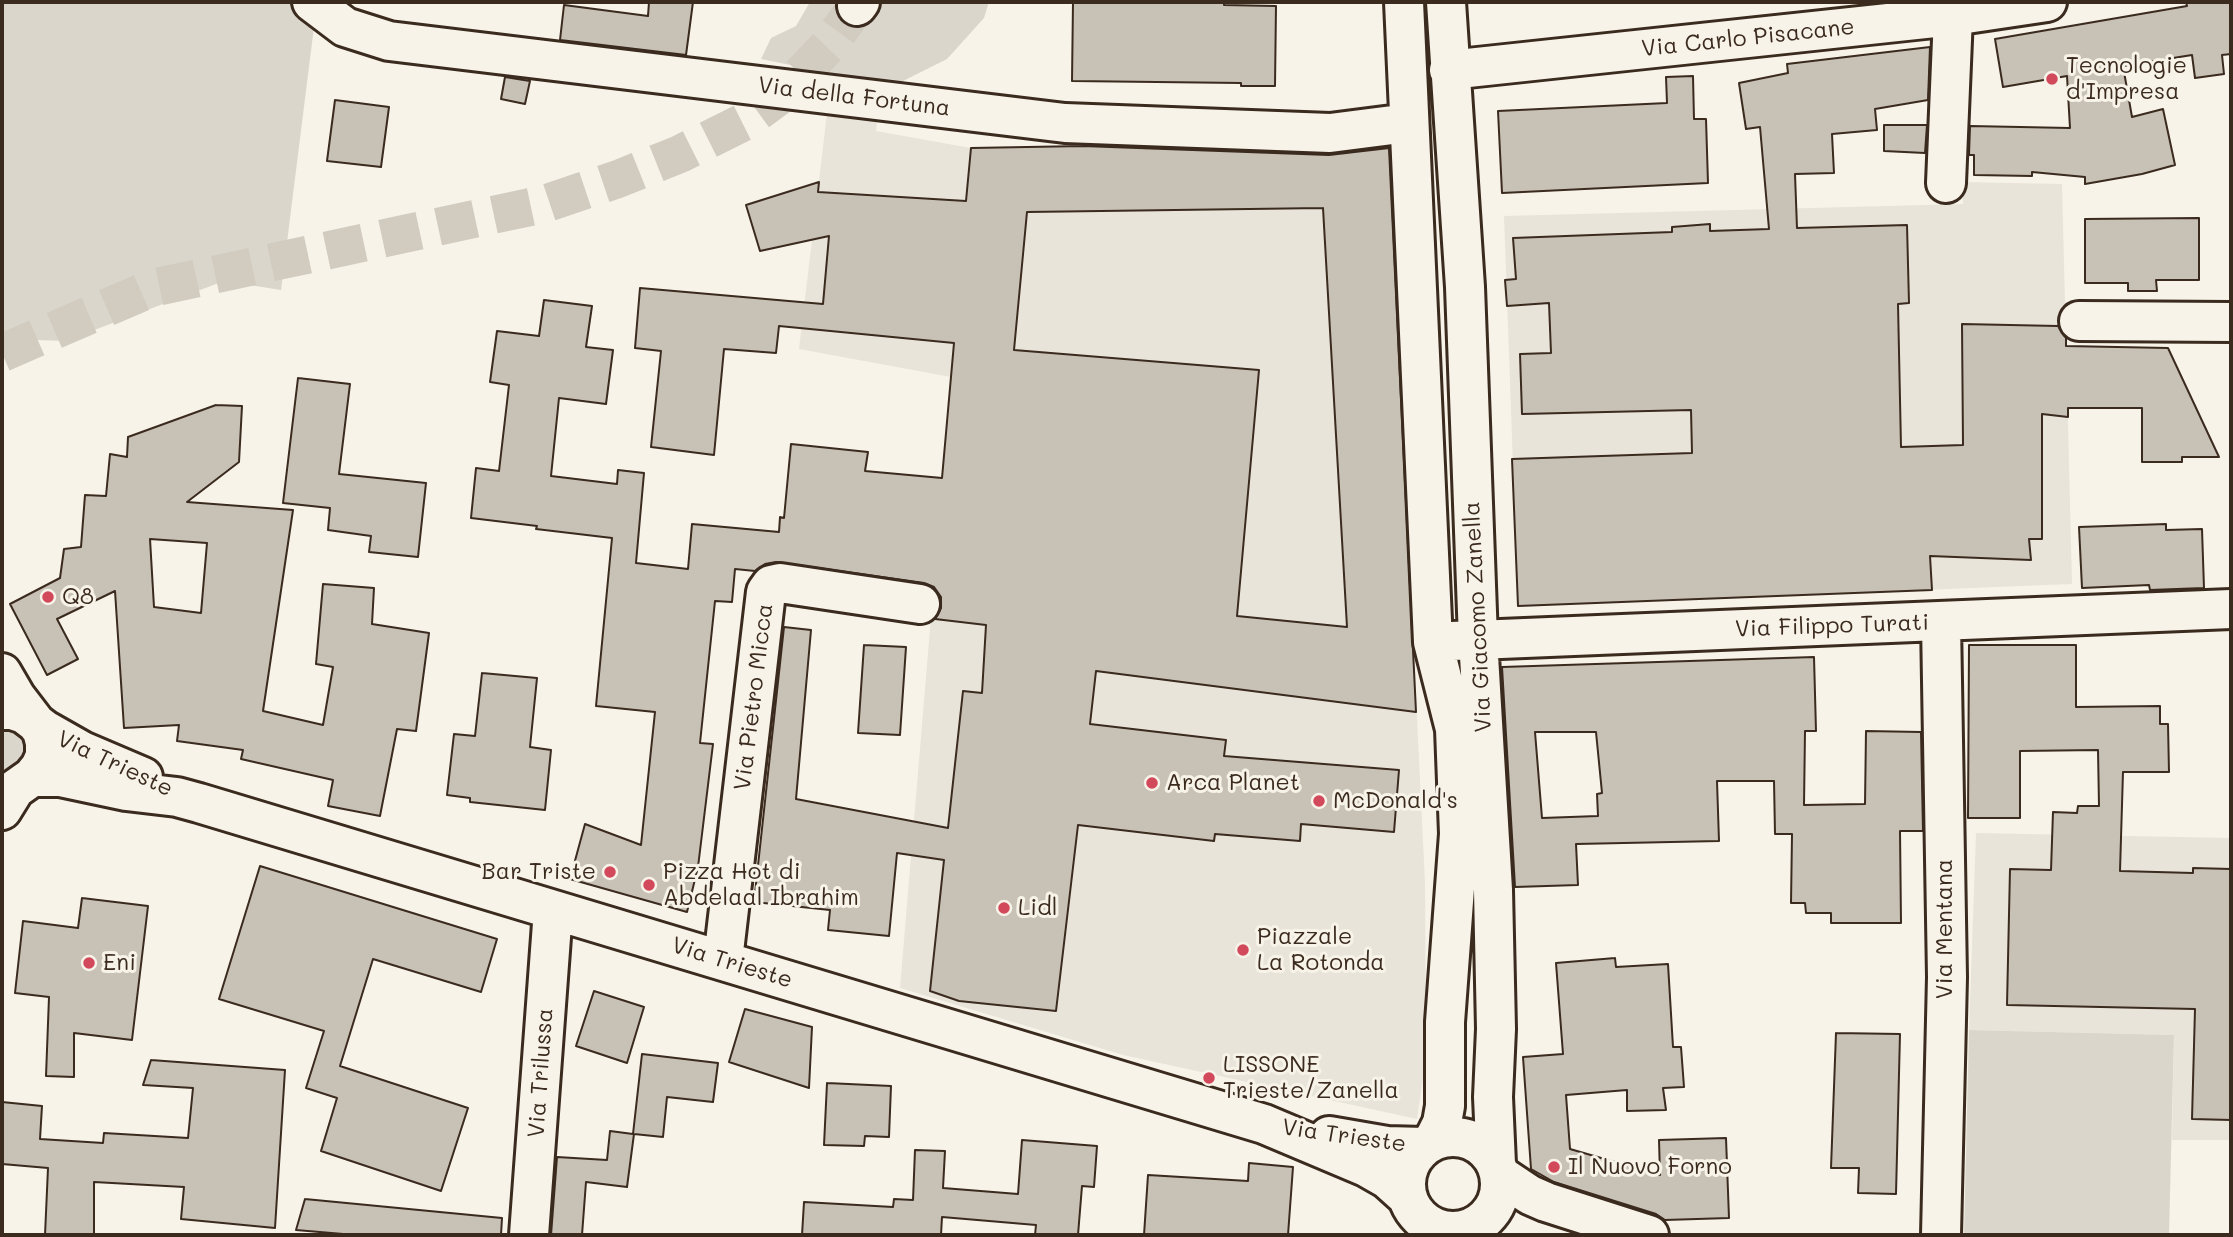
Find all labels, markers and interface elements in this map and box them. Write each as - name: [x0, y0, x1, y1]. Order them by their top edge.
- street label: Via Carlo Pisacane: [1640, 13, 1856, 63]
- place label: Tecnologie d'Impresa: [2066, 52, 2187, 106]
- marker: Tecnologie d'Impresa: [2044, 71, 2060, 87]
- street label: Via della Fortuna: [756, 72, 952, 122]
- street label: Via Giacomo Zanella: [1458, 501, 1498, 733]
- place label: Q8: [62, 583, 94, 611]
- marker: Q8: [40, 589, 56, 605]
- street label: Via Pietro Micca: [729, 602, 779, 792]
- street label: Via Filippo Turati: [1735, 609, 1929, 643]
- street label: Via Trieste: [53, 725, 177, 803]
- place label: Arca Planet: [1166, 769, 1300, 797]
- marker: Arca Planet: [1144, 775, 1160, 791]
- place label: McDonald's: [1333, 787, 1458, 815]
- marker: McDonald's: [1311, 793, 1327, 809]
- place label: Bar Triste: [482, 858, 596, 886]
- place label: Pizza Hot di Abdelaal Ibrahim: [663, 858, 859, 912]
- street label: Via Mentana: [1931, 859, 1959, 999]
- marker: Bar Triste: [602, 864, 618, 880]
- marker: Pizza Hot di Abdelaal Ibrahim: [641, 877, 657, 893]
- place label: Lidl: [1018, 894, 1057, 922]
- marker: Lidl: [996, 900, 1012, 916]
- place label: Piazzale La Rotonda: [1257, 923, 1385, 977]
- street label: Via Trieste: [668, 932, 796, 994]
- marker: Piazzale La Rotonda: [1235, 942, 1251, 958]
- place label: Eni: [103, 949, 136, 977]
- marker: Eni: [81, 955, 97, 971]
- street label: Via Trilussa: [523, 1007, 559, 1139]
- place label: LISSONE Trieste/Zanella: [1223, 1051, 1399, 1105]
- marker: LISSONE Trieste/Zanella: [1201, 1070, 1217, 1086]
- street label: Via Trieste: [1280, 1114, 1408, 1158]
- place label: Il Nuovo Forno: [1568, 1153, 1732, 1181]
- marker: Il Nuovo Forno: [1546, 1159, 1562, 1175]

